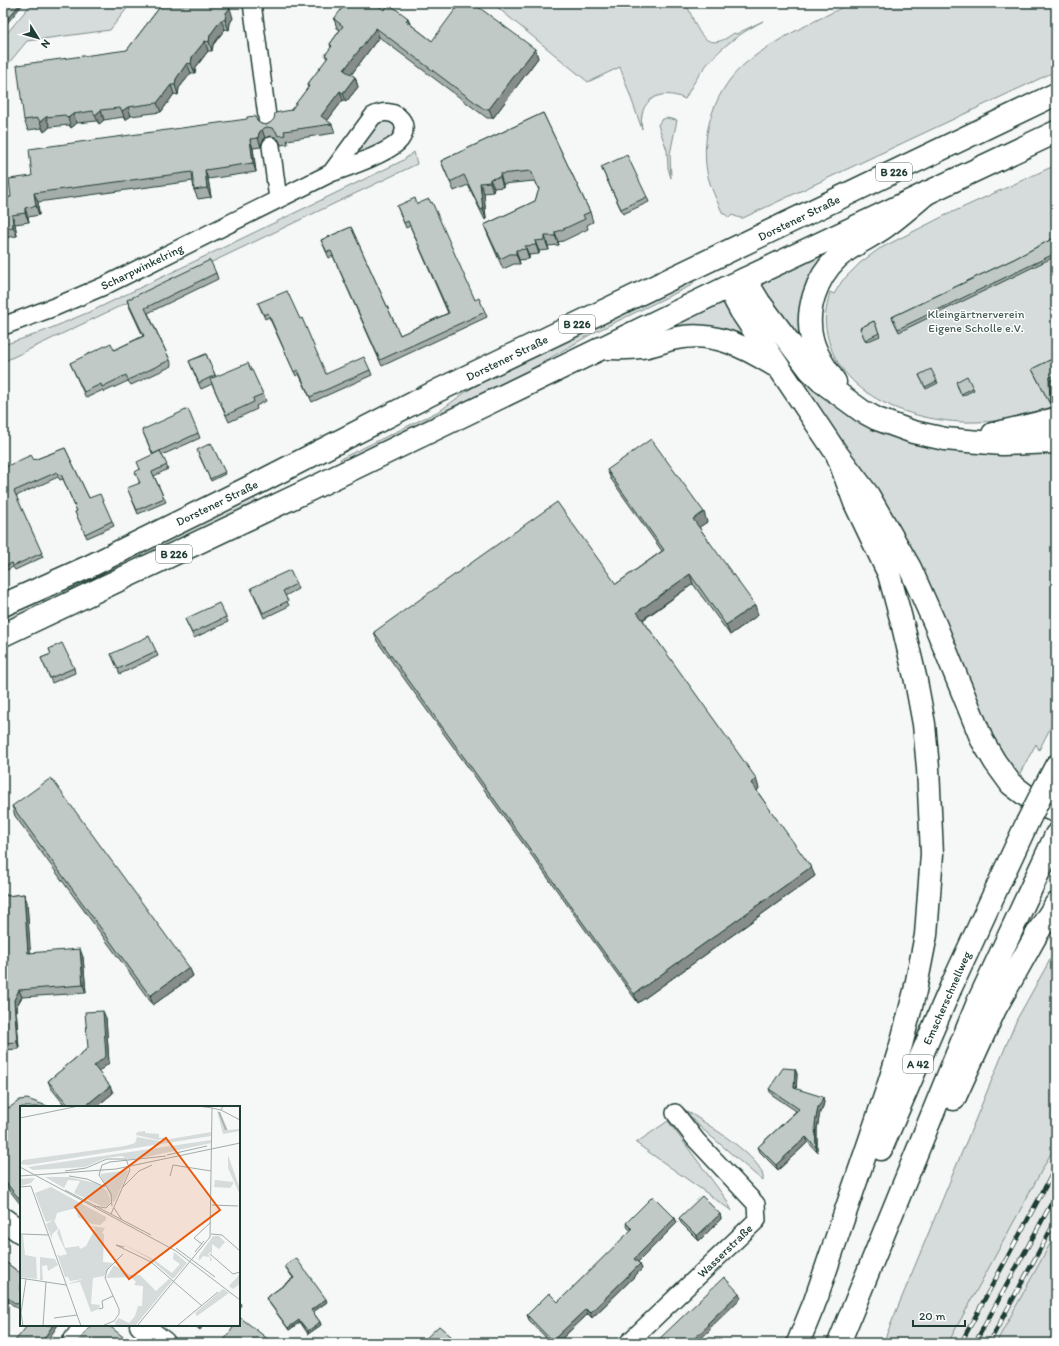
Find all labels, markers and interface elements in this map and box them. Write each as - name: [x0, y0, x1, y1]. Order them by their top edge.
- north arrow: [18, 18, 58, 58]
- text: N: [38, 37, 53, 51]
- road number: B 226: [876, 163, 912, 181]
- street label: Dorstener Straße: [756, 192, 843, 244]
- street label: Scharpwinkelring: [98, 241, 186, 293]
- park label: Kleingärtnerverein Eigene Scholle e.V.: [928, 307, 1025, 335]
- road number: B 226: [559, 315, 595, 333]
- street label: Dorstener Straße: [464, 332, 551, 384]
- street label: Dorstener Straße: [174, 477, 261, 529]
- road number: B 226: [156, 545, 192, 563]
- street label: Emscherschnellweg: [920, 948, 974, 1047]
- road number: A 42: [903, 1055, 933, 1073]
- inset map: [20, 1106, 240, 1326]
- street label: Wasserstraße: [695, 1221, 756, 1281]
- scale bar: [913, 1302, 965, 1328]
- text: 20 m: [919, 1309, 946, 1323]

